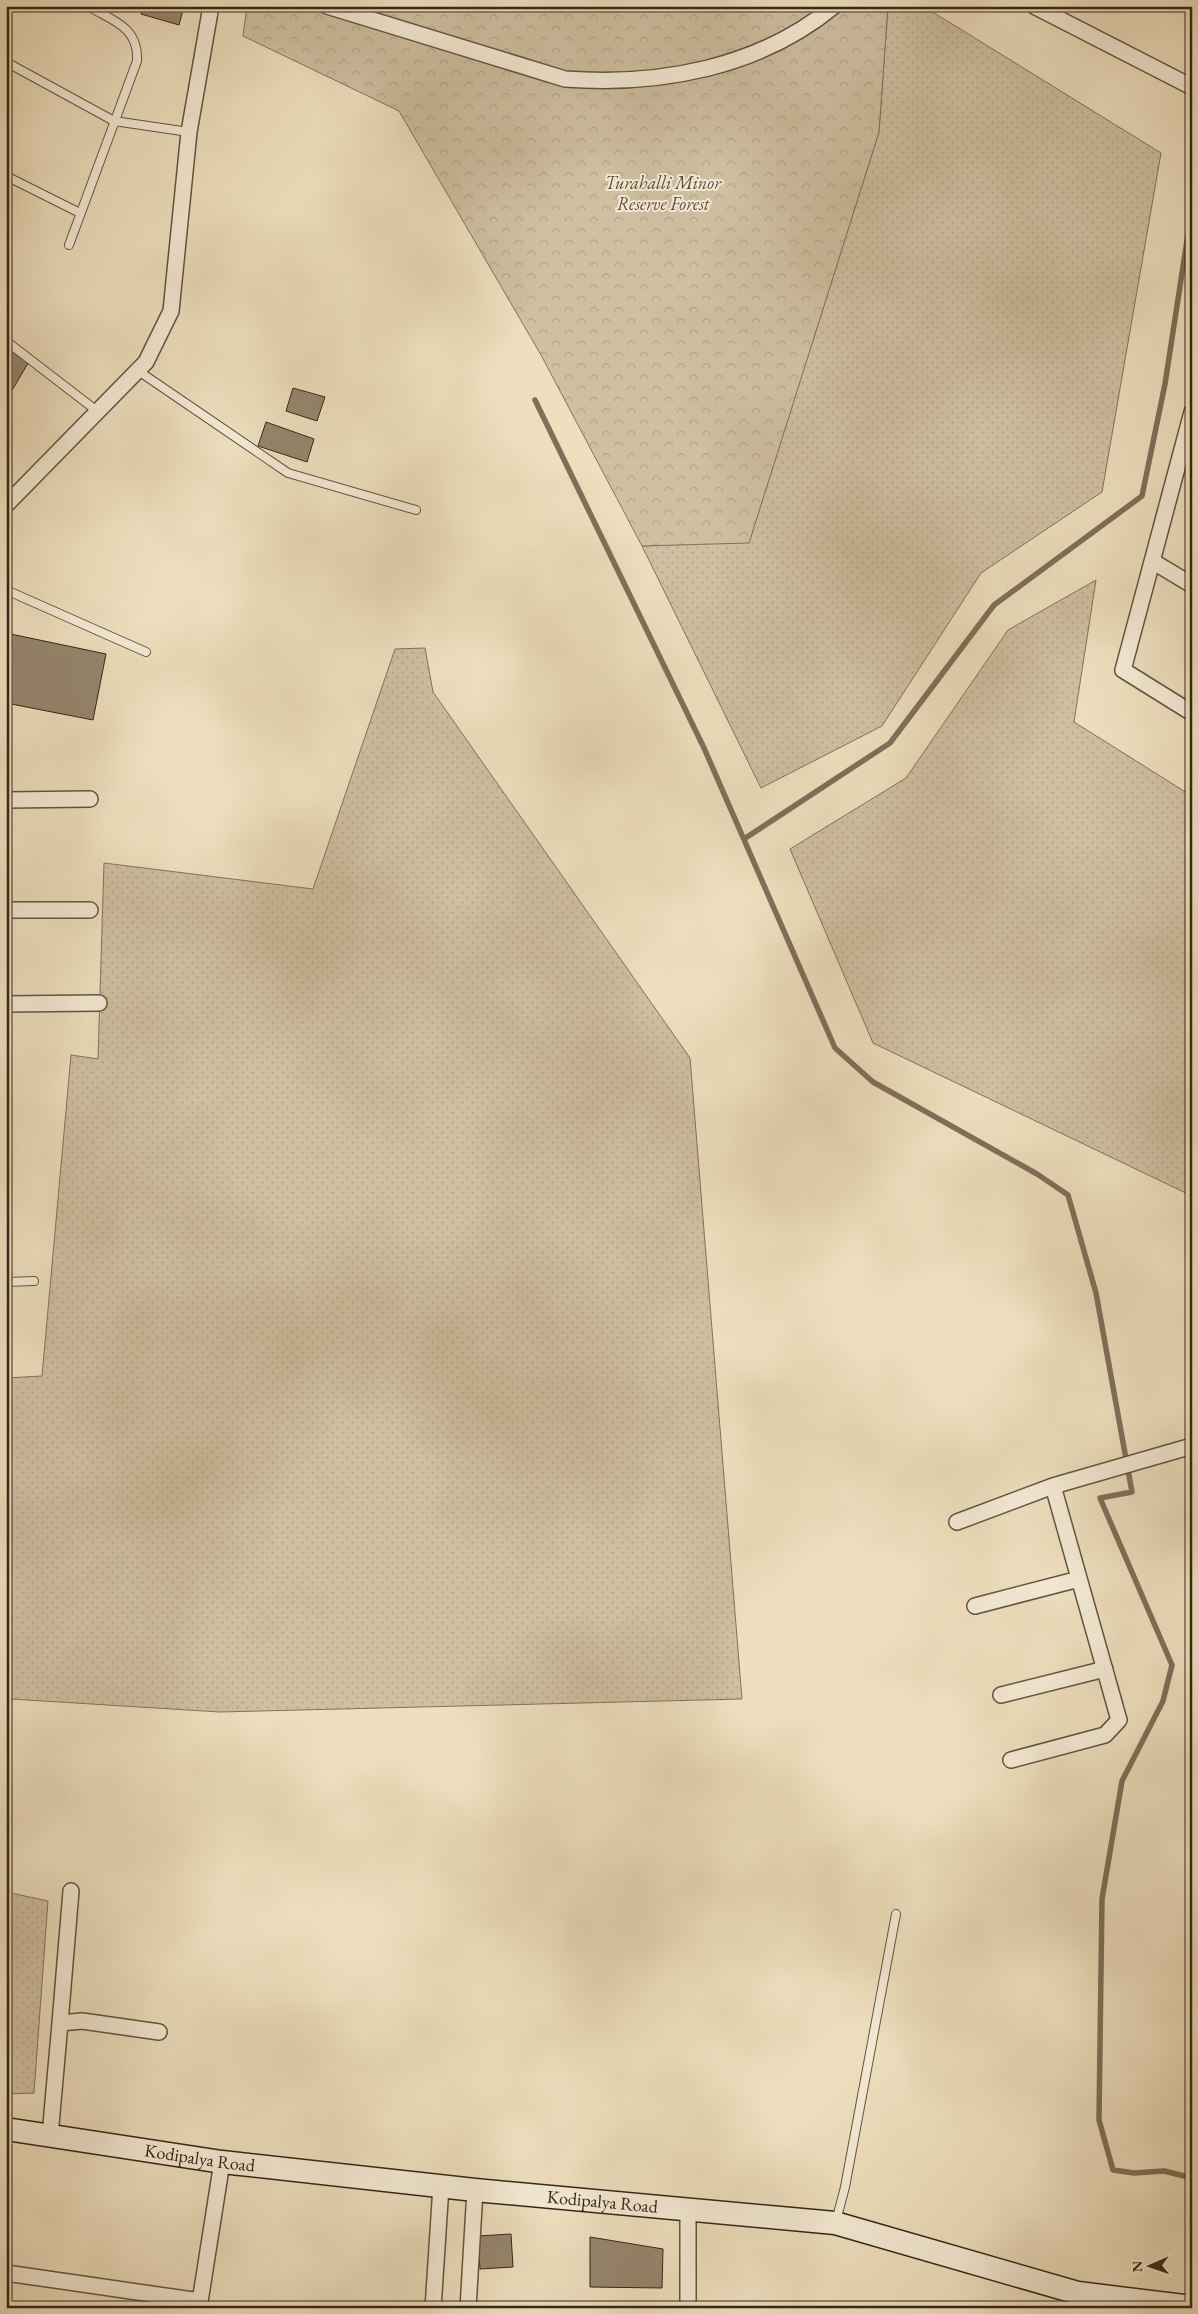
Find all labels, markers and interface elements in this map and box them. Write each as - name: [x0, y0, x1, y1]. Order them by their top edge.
- park label: Turahalli Minor Reserve Forest: [605, 171, 722, 215]
- street label: Kodipalya Road: [143, 2138, 257, 2177]
- street label: Kodipalya Road: [546, 2185, 660, 2218]
- north arrow: [1126, 2242, 1176, 2292]
- text: N: [1128, 2260, 1146, 2272]

